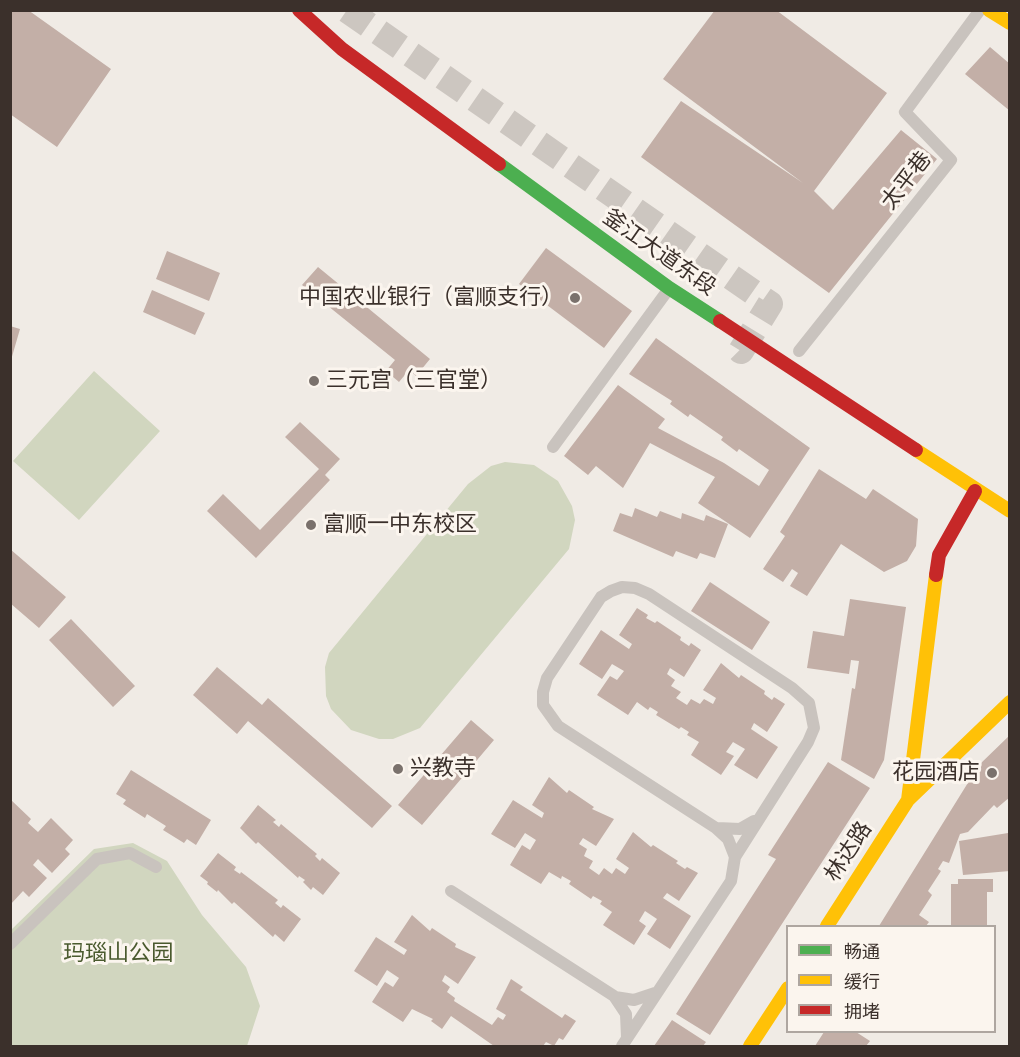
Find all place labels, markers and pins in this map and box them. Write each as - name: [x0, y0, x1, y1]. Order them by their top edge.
- place label: 中国农业银行（富顺支行）: [299, 285, 563, 311]
- marker: 中国农业银行（富顺支行）: [568, 291, 582, 305]
- place label: 三元宫（三官堂）: [326, 368, 502, 394]
- marker: 三元宫（三官堂）: [307, 374, 321, 388]
- place label: 富顺一中东校区: [323, 512, 477, 538]
- marker: 富顺一中东校区: [304, 518, 318, 532]
- place label: 兴教寺: [410, 756, 476, 782]
- place label: 花园酒店: [892, 760, 980, 786]
- marker: 兴教寺: [391, 762, 405, 776]
- marker: 花园酒店: [985, 766, 999, 780]

